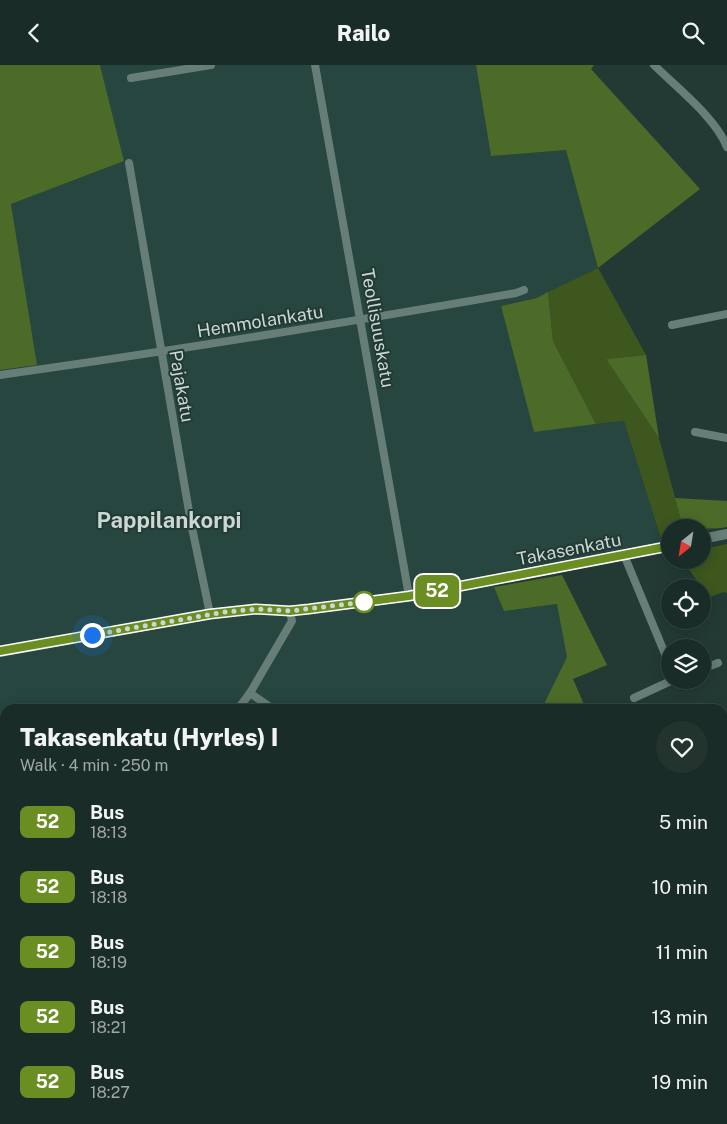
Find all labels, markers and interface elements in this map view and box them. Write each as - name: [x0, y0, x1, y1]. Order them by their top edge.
- icon: back: [20, 19, 48, 47]
- icon: search: [679, 19, 707, 47]
- text: Railo: [337, 20, 390, 46]
- street label: Teollisuuskatu: [357, 267, 399, 389]
- street label: Hemmolankatu: [195, 301, 325, 341]
- street label: Pajakatu: [165, 348, 199, 424]
- district label: Pappilankorpi: [97, 507, 241, 533]
- north arrow: [661, 519, 711, 569]
- map controls: [661, 519, 711, 689]
- street label: Takasenkatu: [515, 529, 623, 569]
- line badge: 52: [414, 575, 460, 607]
- button: locate: [661, 579, 711, 629]
- text: 52: [425, 580, 449, 601]
- unlabelled marker: [353, 591, 375, 613]
- your location: [80, 623, 105, 648]
- button: layers: [661, 639, 711, 689]
- button: heart: [656, 721, 708, 773]
- text: Takasenkatu (Hyrles) I: [20, 723, 278, 751]
- text: Walk · 4 min · 250 m: [20, 756, 168, 775]
- text: Bus: [90, 801, 124, 823]
- text: 52: [36, 811, 59, 832]
- text: 5 min: [659, 811, 708, 833]
- text: 18:13: [90, 823, 127, 842]
- text: Bus: [90, 866, 124, 888]
- text: 52: [36, 876, 59, 897]
- text: 10 min: [652, 876, 708, 898]
- text: 18:18: [90, 888, 127, 907]
- text: Bus: [90, 931, 124, 953]
- text: 52: [36, 941, 59, 962]
- text: 11 min: [656, 941, 708, 963]
- text: 18:19: [90, 953, 127, 972]
- text: Bus: [90, 996, 124, 1018]
- text: 52: [36, 1006, 59, 1027]
- text: 13 min: [651, 1006, 708, 1028]
- text: 18:21: [90, 1018, 127, 1037]
- text: Bus: [90, 1061, 124, 1083]
- text: 52: [36, 1071, 59, 1092]
- text: 19 min: [652, 1071, 708, 1093]
- text: 18:27: [90, 1083, 130, 1102]

